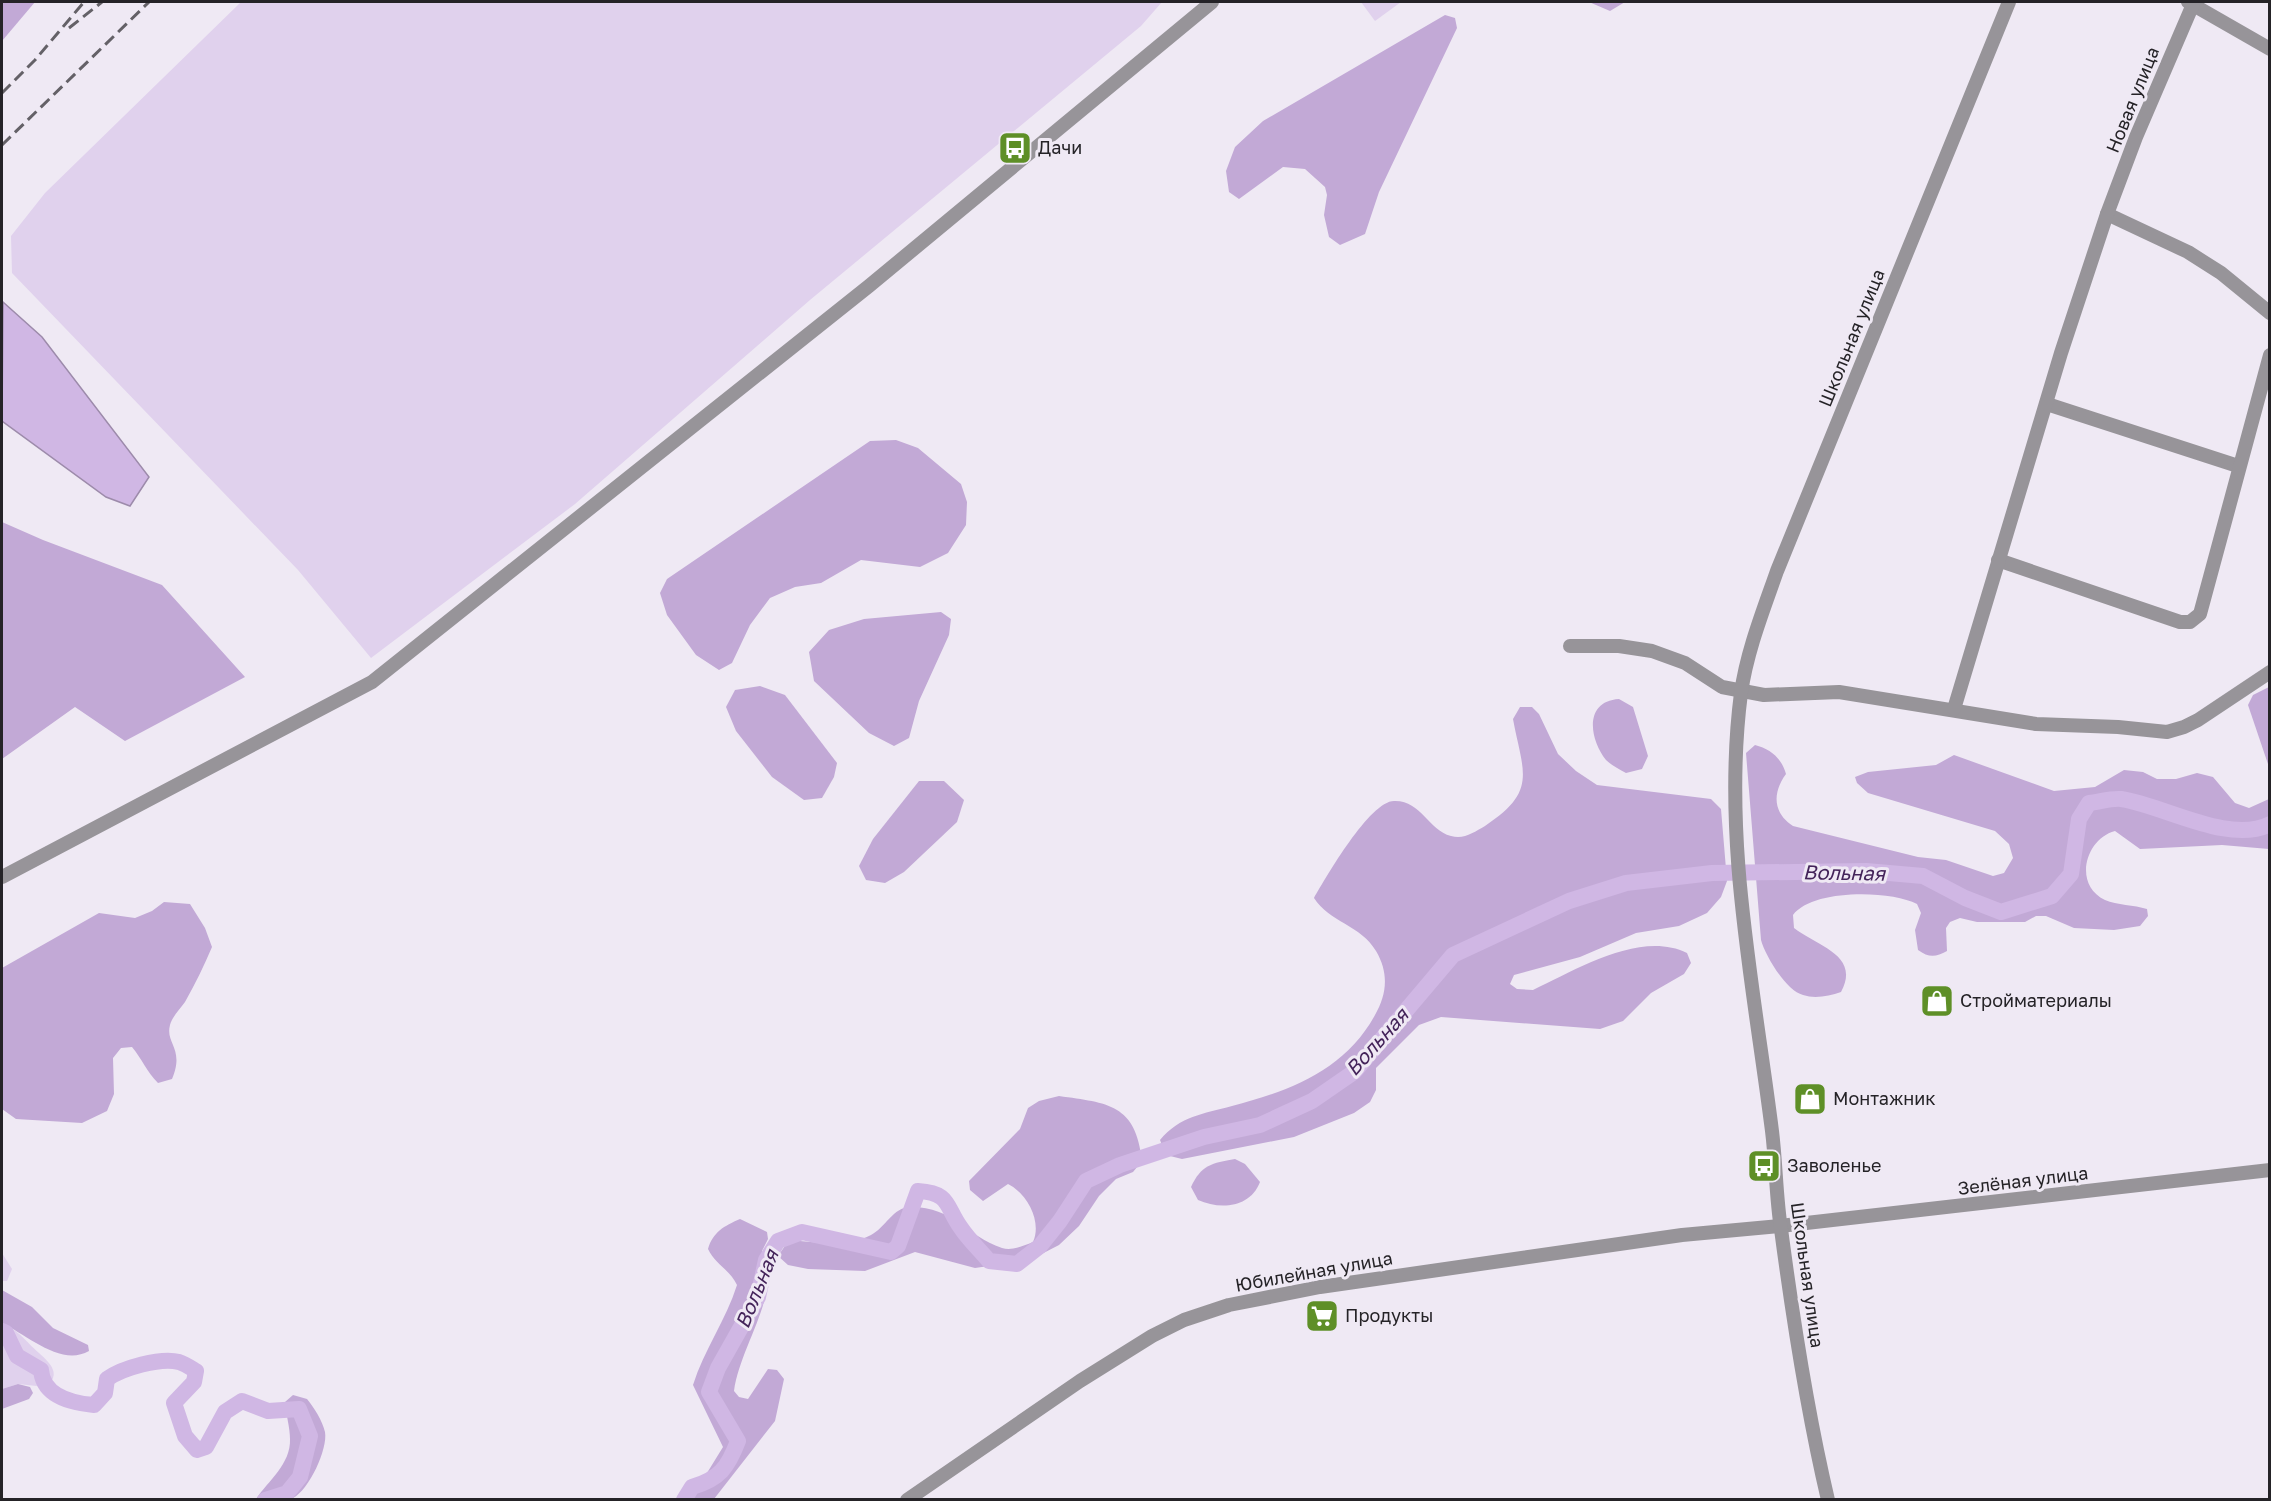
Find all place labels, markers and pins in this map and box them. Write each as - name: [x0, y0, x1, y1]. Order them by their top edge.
- bus stop icon: Дачи: [997, 130, 1033, 166]
- place label: Дачи: [1038, 136, 1082, 158]
- shop icon: Стройматериалы: [1919, 983, 1955, 1019]
- place label: Стройматериалы: [1960, 989, 2112, 1011]
- shop icon: Монтажник: [1792, 1081, 1828, 1117]
- place label: Монтажник: [1833, 1087, 1936, 1109]
- bus stop icon: Заволенье: [1746, 1148, 1782, 1184]
- place label: Заволенье: [1787, 1154, 1882, 1176]
- supermarket icon: Продукты: [1304, 1298, 1340, 1334]
- place label: Продукты: [1345, 1304, 1433, 1326]

